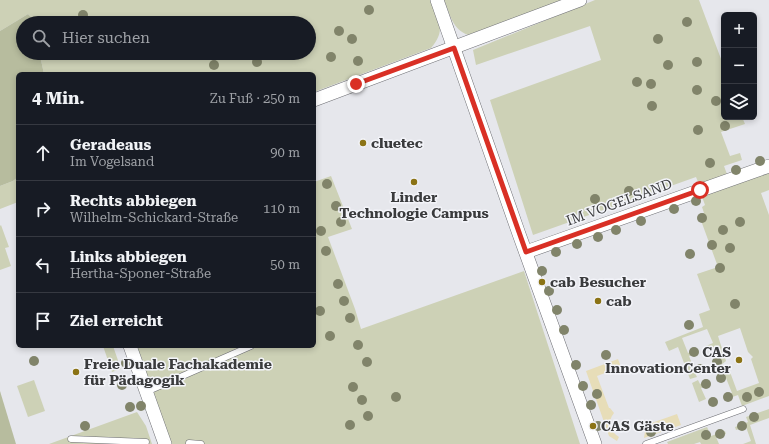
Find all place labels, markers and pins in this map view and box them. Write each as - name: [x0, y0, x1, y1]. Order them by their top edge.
- place label: cluetec: [371, 135, 423, 151]
- marker: cluetec: [358, 138, 368, 148]
- marker: Linder Technologie Campus: [409, 177, 419, 187]
- place label: Linder Technologie Campus: [339, 189, 489, 221]
- place label: cab Besucher: [550, 274, 647, 290]
- marker: cab Besucher: [537, 277, 547, 287]
- place label: cab: [606, 293, 632, 309]
- marker: cab: [593, 296, 603, 306]
- place label: CAS InnovationCenter: [605, 344, 732, 376]
- marker: CAS InnovationCenter: [734, 355, 744, 365]
- place label: Freie Duale Fachakademie für Pädagogik: [84, 356, 272, 388]
- marker: Freie Duale Fachakademie für Pädagogik: [71, 367, 81, 377]
- place label: CAS Gäste: [601, 418, 674, 434]
- marker: CAS Gäste: [588, 421, 598, 431]

